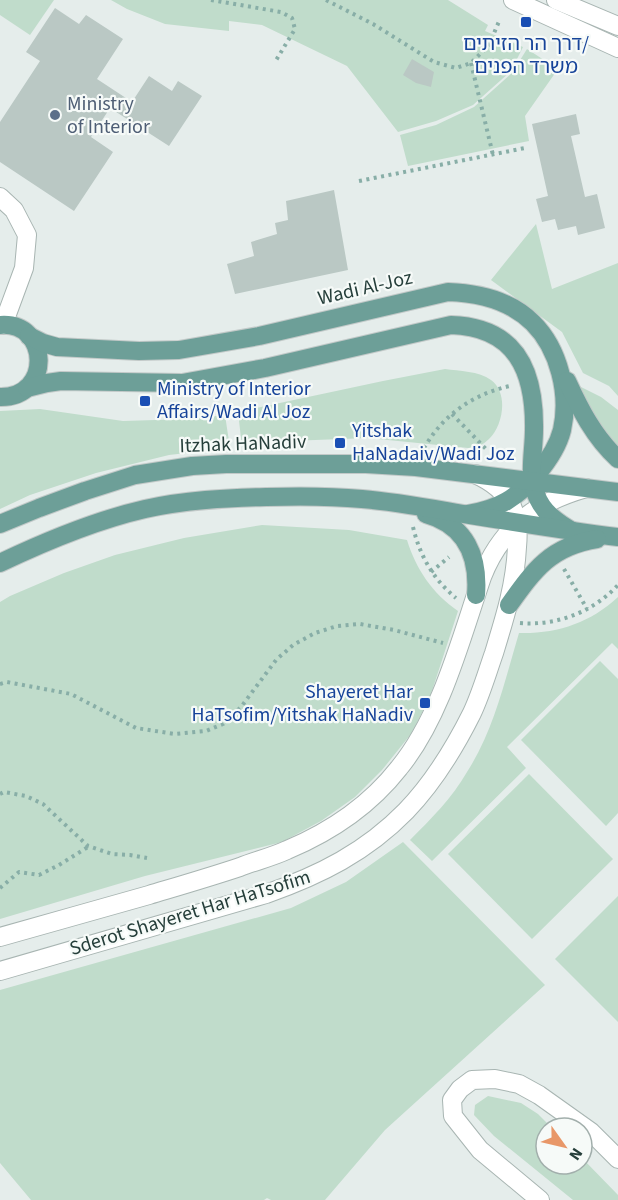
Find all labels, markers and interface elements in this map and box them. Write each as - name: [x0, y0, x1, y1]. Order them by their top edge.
- marker: דרך הר הזיתים/ משרד הפנים: [519, 15, 533, 29]
- place label: דרך הר הזיתים/ משרד הפנים: [463, 30, 589, 81]
- place label: Ministry of Interior: [67, 90, 150, 141]
- marker: Ministry of Interior: [48, 108, 62, 122]
- street label: Wadi Al-Joz: [315, 264, 415, 312]
- place label: Ministry of Interior Affairs/Wadi Al Joz: [157, 375, 311, 426]
- marker: Ministry of Interior Affairs/Wadi Al Joz: [138, 394, 152, 408]
- place label: Yitshak HaNadaiv/Wadi Joz: [351, 417, 514, 468]
- street label: Itzhak HaNadiv: [179, 428, 308, 460]
- marker: Yitshak HaNadaiv/Wadi Joz: [333, 436, 347, 450]
- place label: Shayeret Har HaTsofim/Yitshak HaNadiv: [192, 678, 414, 729]
- marker: Shayeret Har HaTsofim/Yitshak HaNadiv: [418, 696, 432, 710]
- street label: Sderot Shayeret Har HaTsofim: [66, 863, 314, 963]
- north arrow: [534, 1116, 594, 1176]
- text: N: [564, 1143, 588, 1164]

